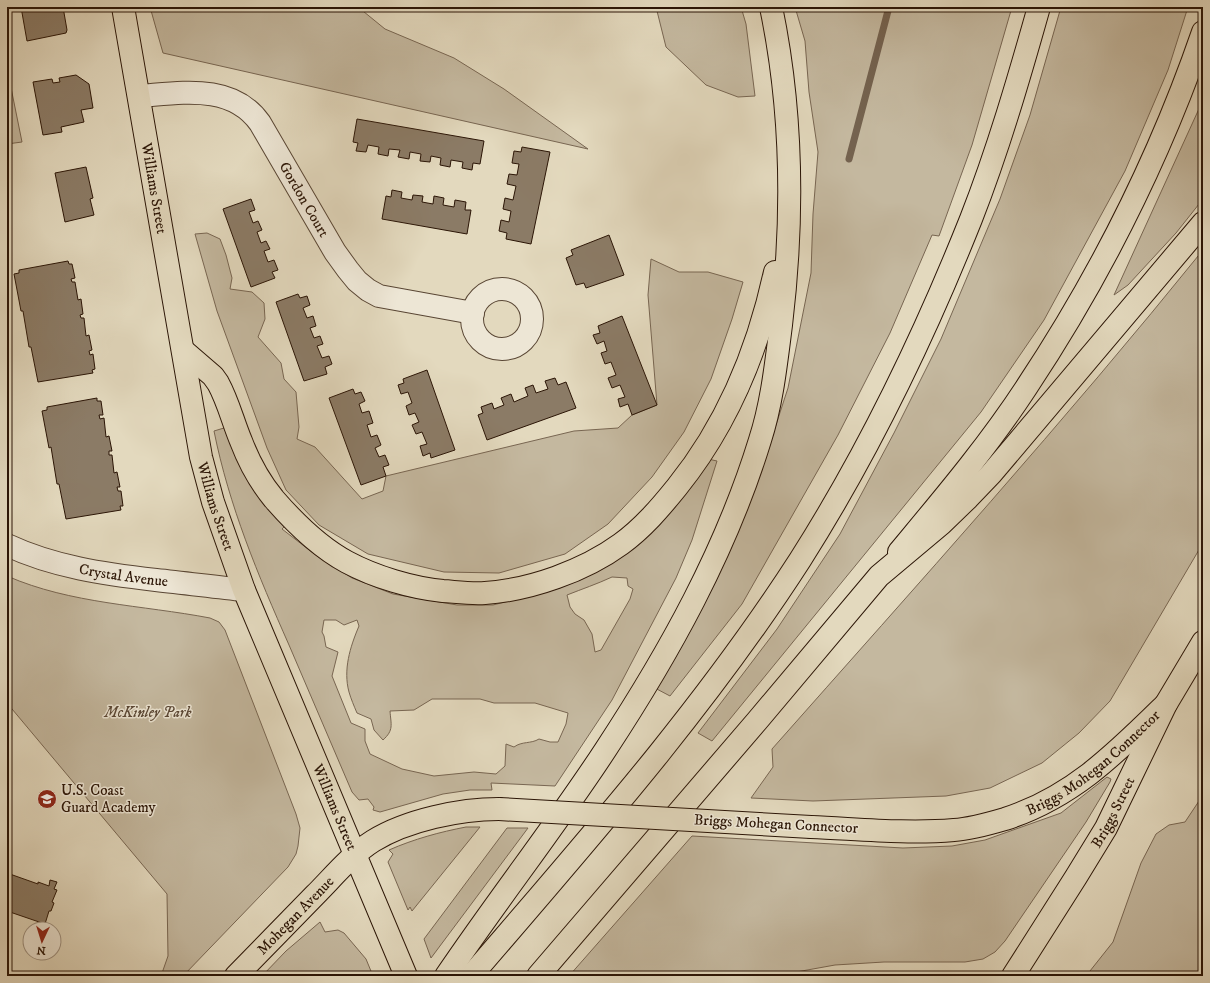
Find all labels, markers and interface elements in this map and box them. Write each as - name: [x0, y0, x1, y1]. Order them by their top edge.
- street label: Williams Street: [137, 140, 172, 235]
- street label: Gordon Court: [275, 158, 334, 241]
- street label: Williams Street: [193, 459, 239, 553]
- street label: Crystal Avenue: [77, 559, 169, 591]
- park label: McKinley Park: [104, 703, 192, 722]
- street label: Briggs Mohegan Connector: [1023, 706, 1164, 820]
- street label: Williams Street: [308, 760, 362, 853]
- street label: Briggs Street: [1087, 773, 1139, 851]
- place label: U.S. Coast Guard Academy: [61, 781, 157, 817]
- school or university icon: U.S. Coast Guard Academy: [36, 788, 58, 810]
- street label: Briggs Mohegan Connector: [693, 810, 859, 838]
- street label: Mohegan Avenue: [253, 872, 338, 959]
- north arrow: [22, 921, 62, 961]
- text: N: [36, 943, 46, 957]

